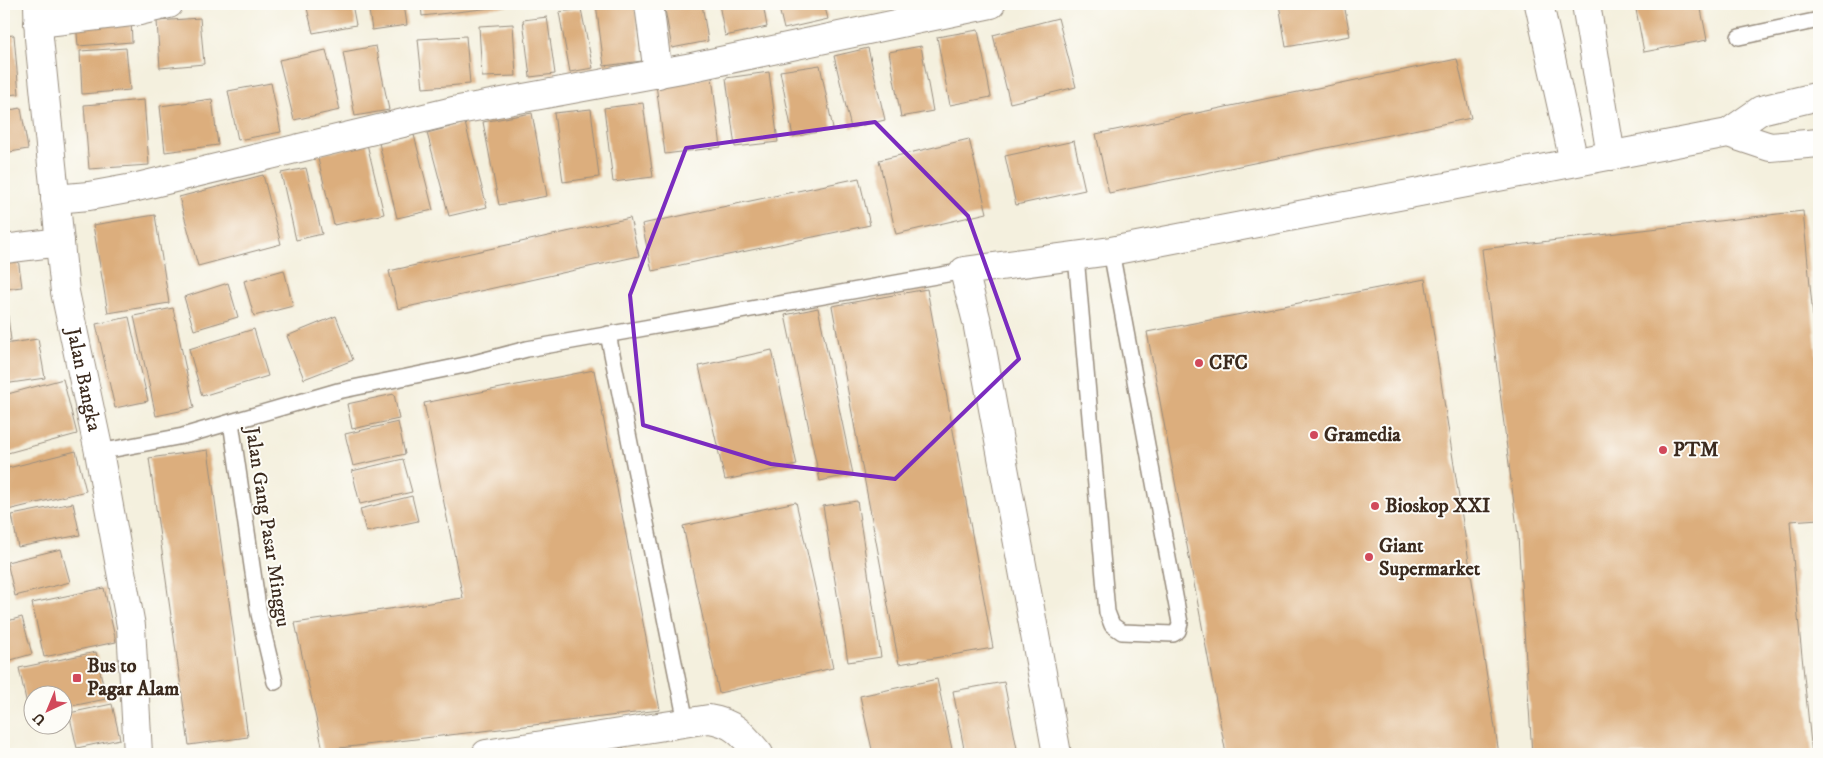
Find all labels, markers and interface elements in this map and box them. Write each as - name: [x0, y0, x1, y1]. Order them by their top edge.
- street label: Jalan Bangka: [60, 324, 107, 434]
- place label: CFC: [1209, 351, 1248, 376]
- marker: CFC: [1193, 357, 1205, 369]
- street label: Jalan Gang Pasar Minggu: [239, 423, 295, 629]
- place label: Gramedia: [1324, 423, 1401, 448]
- marker: Gramedia: [1308, 429, 1320, 441]
- place label: PTM: [1673, 438, 1718, 463]
- marker: PTM: [1657, 444, 1669, 456]
- place label: Bioskop XXI: [1385, 494, 1490, 519]
- marker: Bioskop XXI: [1369, 500, 1381, 512]
- place label: Giant Supermarket: [1379, 534, 1481, 582]
- marker: Giant Supermarket: [1363, 551, 1375, 563]
- place label: Bus to Pagar Alam: [87, 654, 179, 702]
- marker: Bus to Pagar Alam: [71, 672, 83, 684]
- north arrow: [22, 686, 72, 736]
- text: U: [29, 708, 50, 729]

